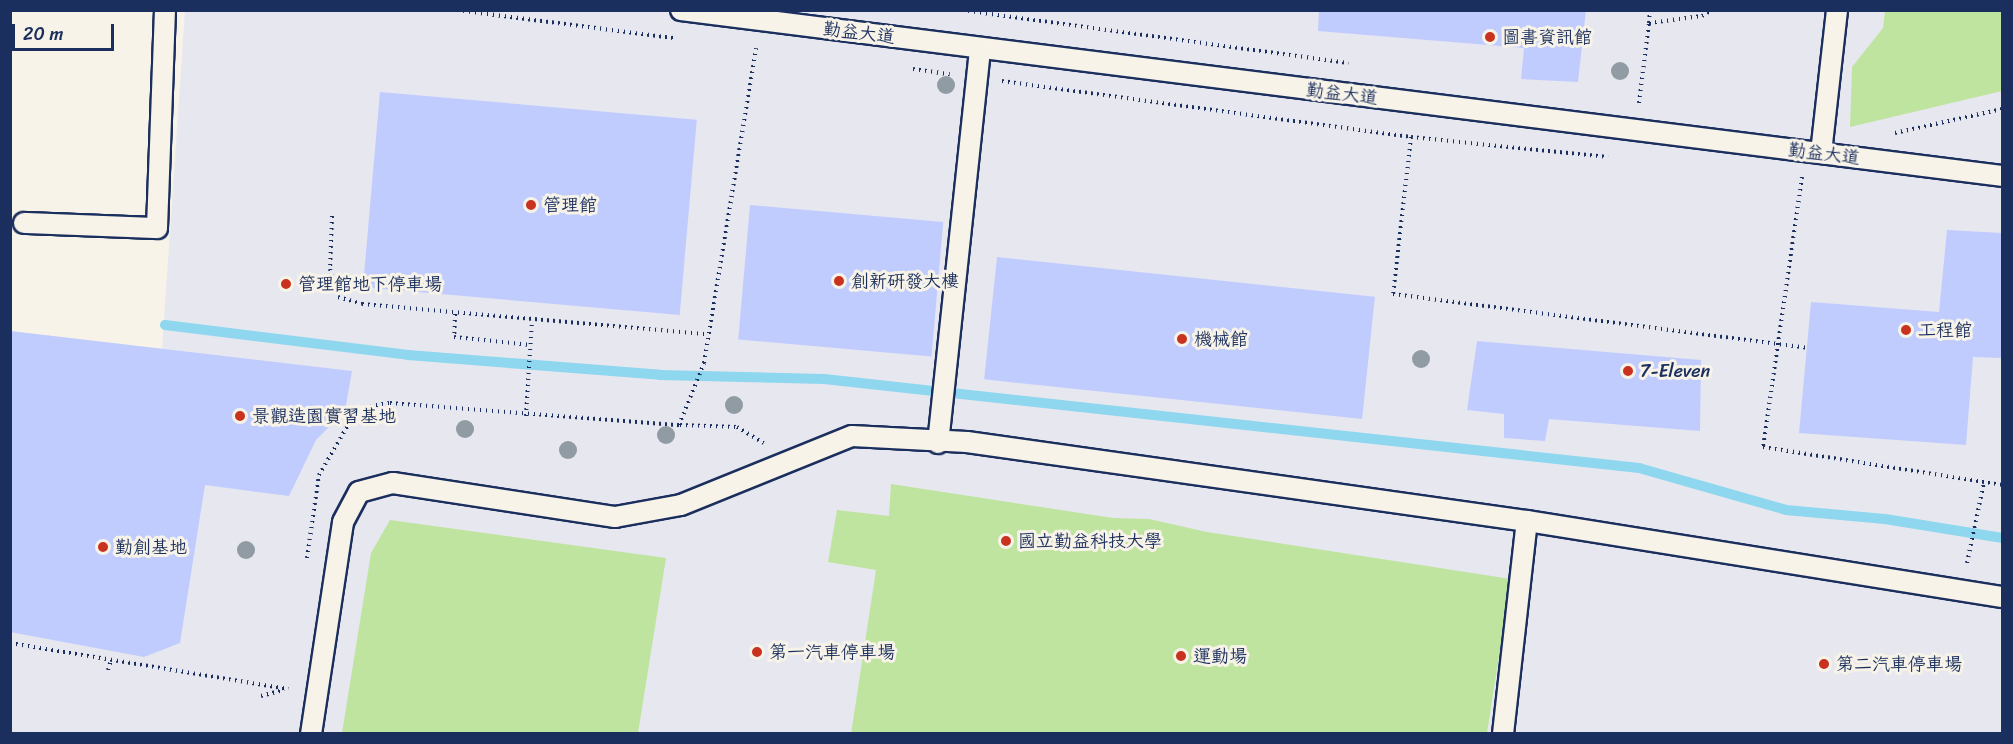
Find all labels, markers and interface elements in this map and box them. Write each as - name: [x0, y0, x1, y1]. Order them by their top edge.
- scale bar: [15, 12, 117, 50]
- text: 20 m: [23, 18, 63, 50]
- street label: 勤益大道: [822, 18, 896, 48]
- place label: 圖書資訊館: [1502, 26, 1592, 48]
- marker: 圖書資訊館: [1483, 30, 1497, 44]
- street label: 勤益大道: [1305, 79, 1379, 109]
- street label: 勤益大道: [1787, 139, 1861, 169]
- place label: 管理館: [543, 194, 597, 216]
- marker: 管理館: [524, 198, 538, 212]
- place label: 創新研發大樓: [851, 270, 959, 292]
- place label: 管理館地下停車場: [298, 273, 442, 295]
- marker: 創新研發大樓: [832, 274, 846, 288]
- marker: 管理館地下停車場: [279, 277, 293, 291]
- place label: 工程館: [1918, 319, 1972, 341]
- marker: 工程館: [1899, 323, 1913, 337]
- place label: 機械館: [1194, 328, 1248, 350]
- marker: 機械館: [1175, 332, 1189, 346]
- place label: 7-Eleven: [1640, 360, 1710, 382]
- marker: 7-Eleven: [1621, 364, 1635, 378]
- place label: 景觀造園實習基地: [252, 405, 396, 427]
- marker: 景觀造園實習基地: [233, 409, 247, 423]
- place label: 國立勤益科技大學: [1018, 530, 1162, 552]
- marker: 國立勤益科技大學: [999, 534, 1013, 548]
- place label: 勤創基地: [115, 536, 187, 558]
- marker: 勤創基地: [96, 540, 110, 554]
- place label: 第一汽車停車場: [769, 641, 895, 663]
- marker: 第一汽車停車場: [750, 645, 764, 659]
- place label: 運動場: [1193, 645, 1247, 667]
- marker: 運動場: [1174, 649, 1188, 663]
- place label: 第二汽車停車場: [1836, 653, 1962, 675]
- marker: 第二汽車停車場: [1817, 657, 1831, 671]

